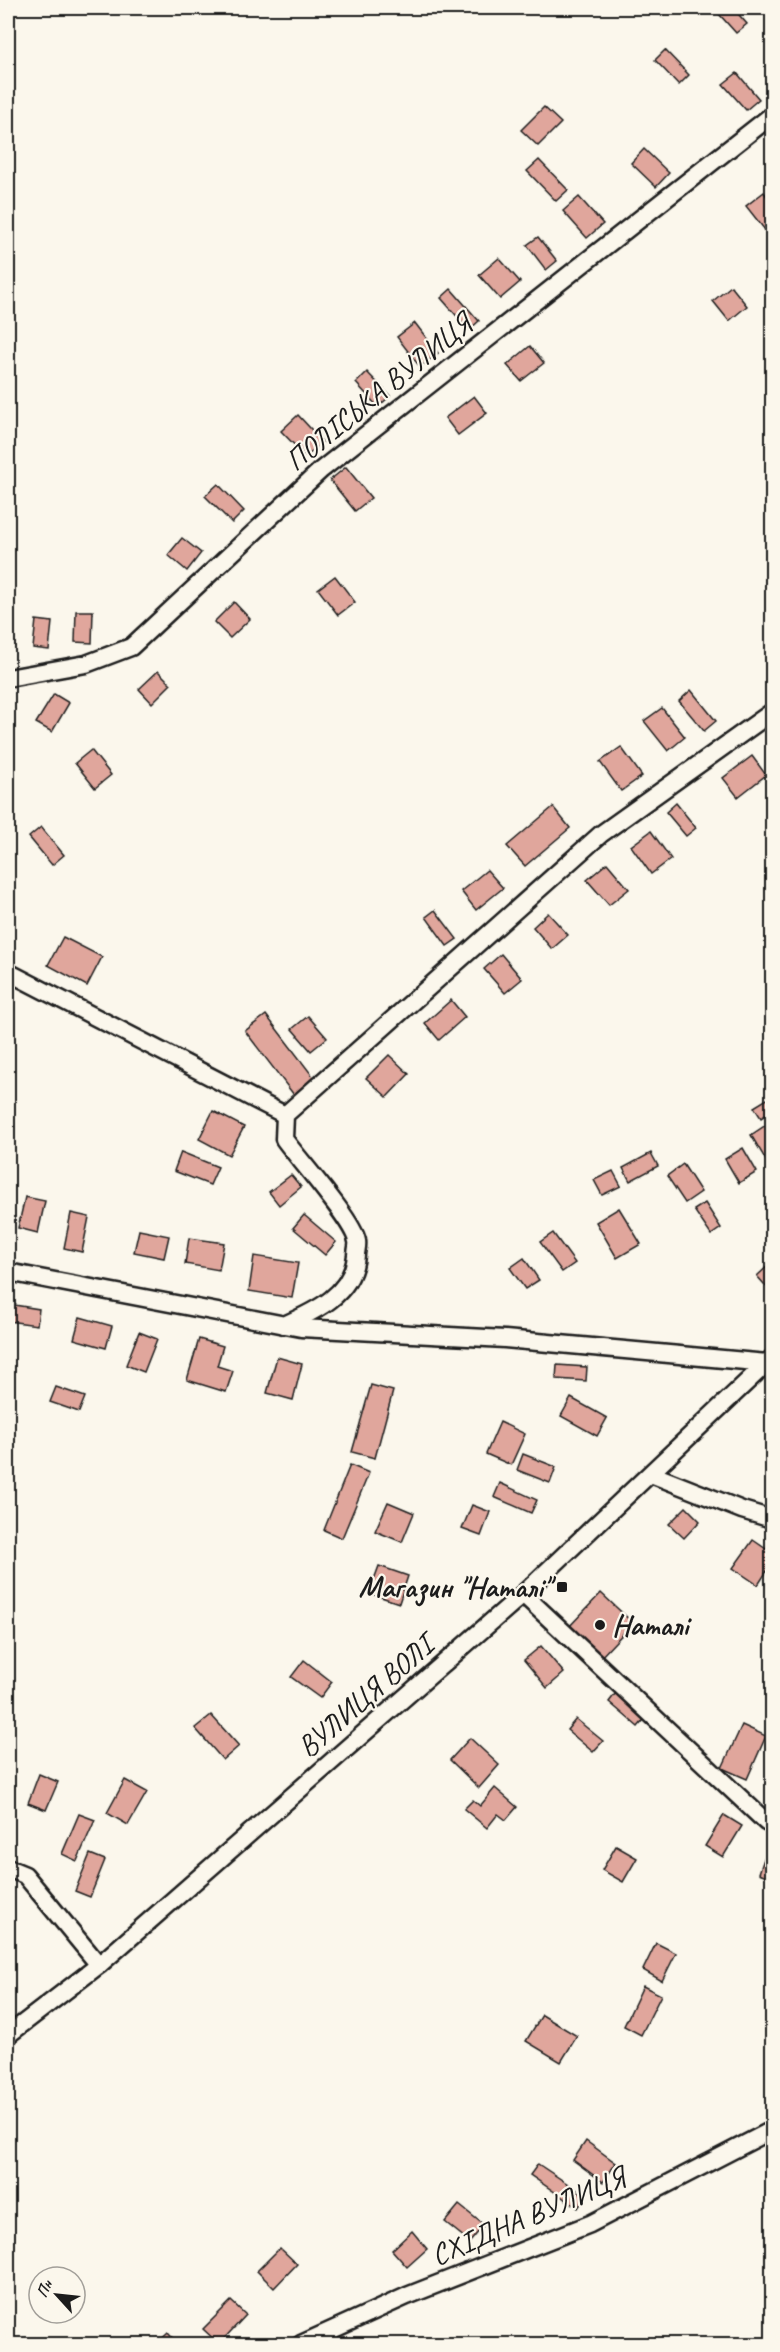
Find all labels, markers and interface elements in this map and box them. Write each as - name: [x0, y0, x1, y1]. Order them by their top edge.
- street label: ПОЛІСЬКА ВУЛИЦЯ: [277, 302, 483, 479]
- place label: Магазин "Наталі": [359, 1568, 557, 1607]
- marker: Магазин "Наталі": [555, 1580, 569, 1594]
- place label: Наталі: [612, 1606, 692, 1644]
- marker: Наталі: [593, 1618, 607, 1632]
- street label: ВУЛИЦЯ ВОЛІ: [289, 1622, 446, 1765]
- street label: СХІДНА ВУЛИЦЯ: [425, 2156, 635, 2274]
- north arrow: [27, 2265, 87, 2325]
- text: Пн: [32, 2276, 58, 2301]

